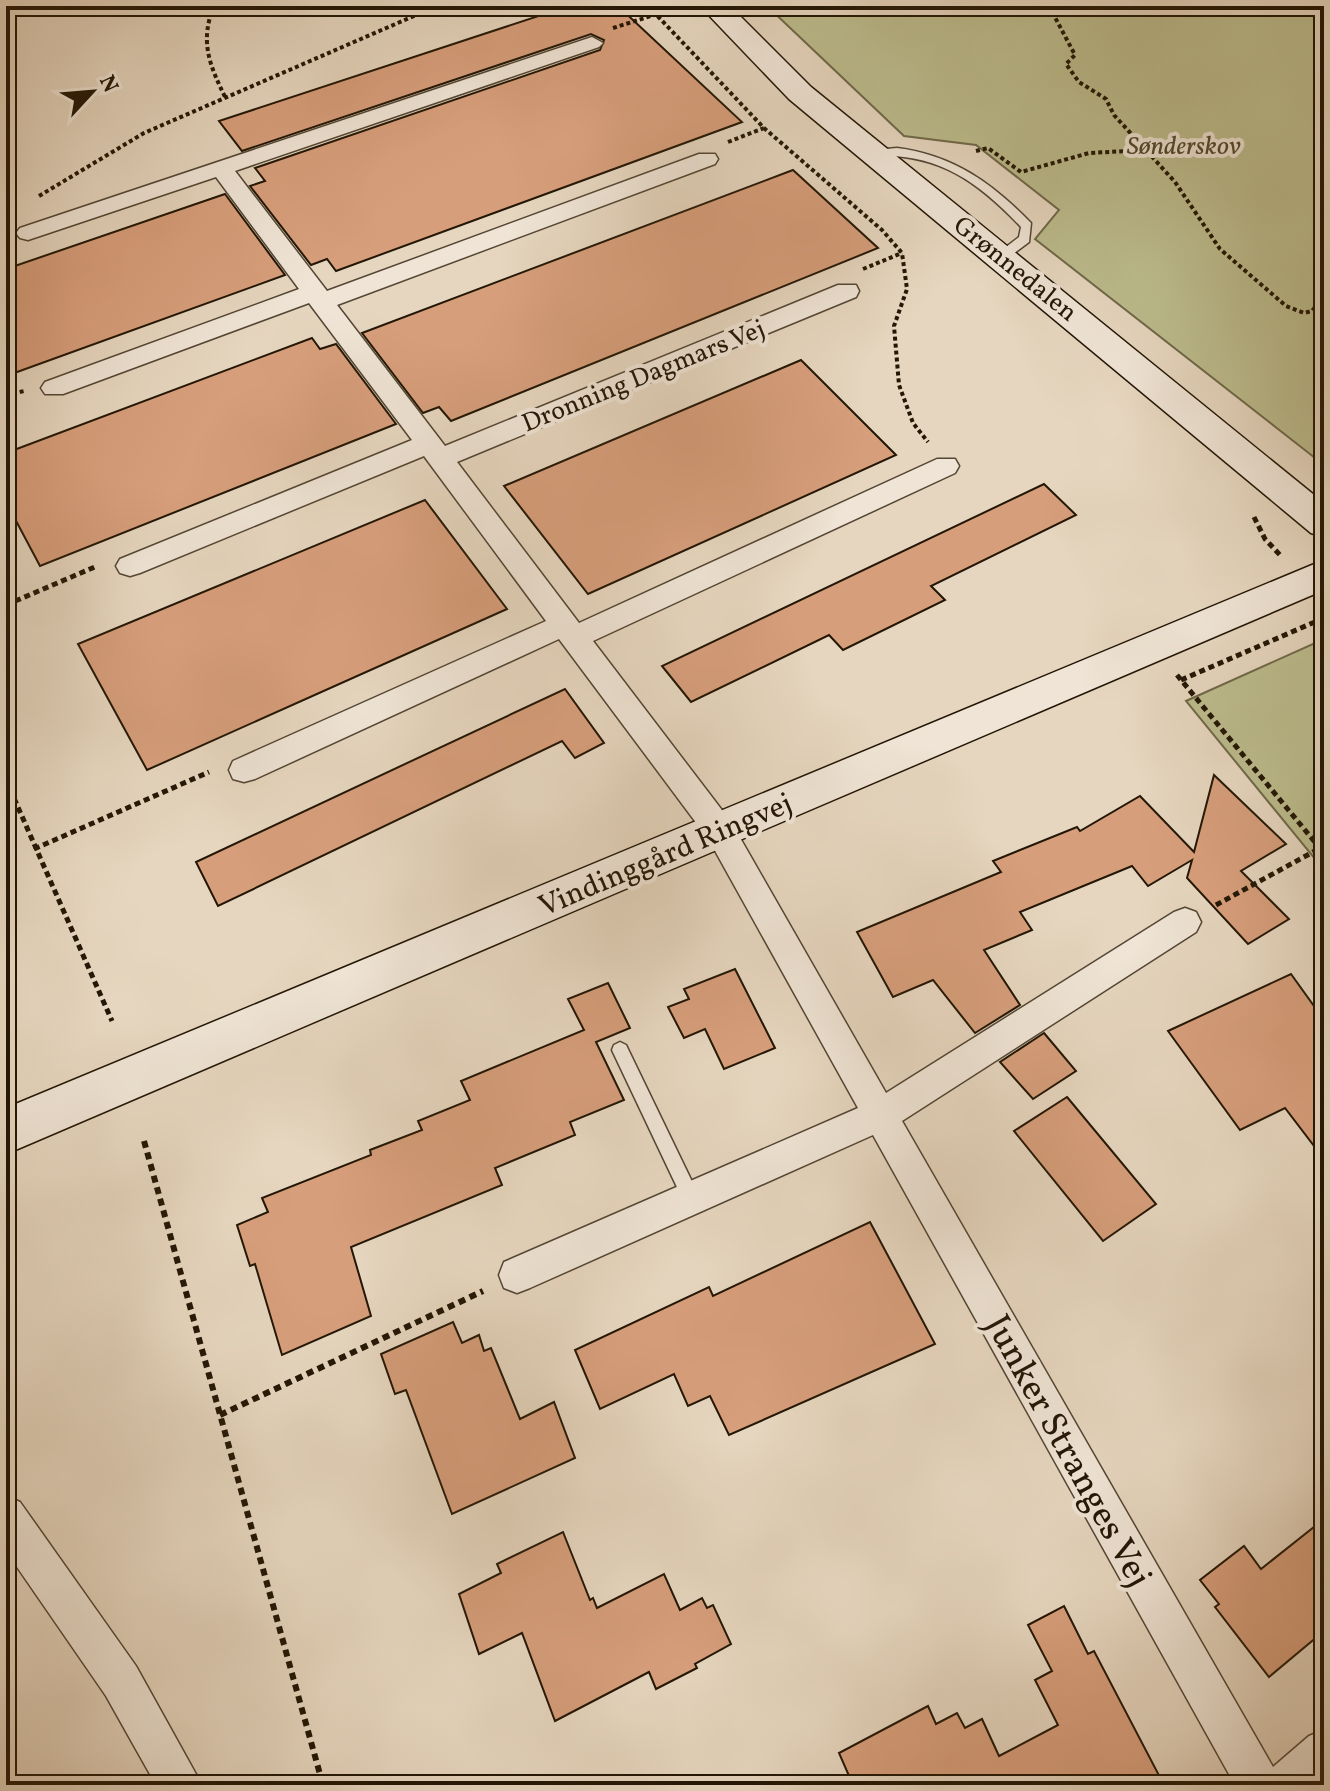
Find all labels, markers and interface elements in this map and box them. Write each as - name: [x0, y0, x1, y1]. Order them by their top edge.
- north arrow: [52, 52, 132, 132]
- text: N: [90, 70, 125, 98]
- park label: Sønderskov: [1127, 129, 1241, 165]
- street label: Grønnedalen: [945, 208, 1084, 331]
- street label: Dronning Dagmars Vej: [517, 312, 771, 442]
- street label: Vindinggård Ringvej: [532, 783, 799, 928]
- street label: Junker Stranges Vej: [971, 1307, 1162, 1597]

